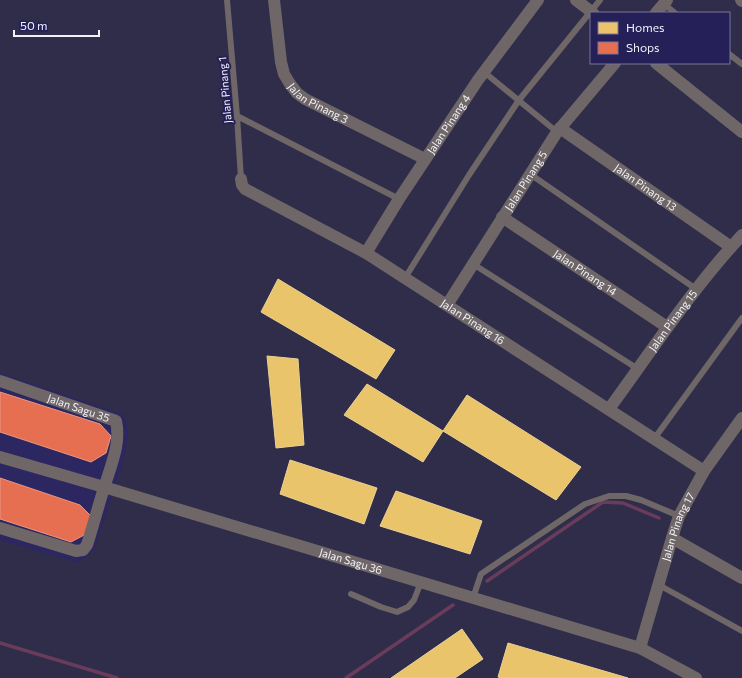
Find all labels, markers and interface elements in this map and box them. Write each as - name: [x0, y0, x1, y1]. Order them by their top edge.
- scale bar: [14, 12, 99, 38]
- legend: [590, 12, 730, 64]
- text: 50 m: [20, 18, 48, 32]
- text: Homes: [626, 20, 664, 34]
- text: Shops: [626, 40, 660, 54]
- street label: Jalan Pinang 1: [215, 56, 235, 124]
- street label: Jalan Pinang 3: [285, 80, 351, 126]
- street label: Jalan Pinang 4: [424, 91, 473, 157]
- street label: Jalan Pinang 5: [502, 148, 549, 214]
- street label: Jalan Pinang 13: [611, 161, 679, 213]
- street label: Jalan Pinang 14: [551, 246, 620, 298]
- street label: Jalan Pinang 15: [645, 287, 699, 354]
- street label: Jalan Pinang 16: [438, 296, 508, 347]
- street label: Jalan Sagu 35: [45, 391, 111, 424]
- street label: Jalan Pinang 17: [659, 490, 697, 563]
- street label: Jalan Sagu 36: [318, 545, 384, 576]

